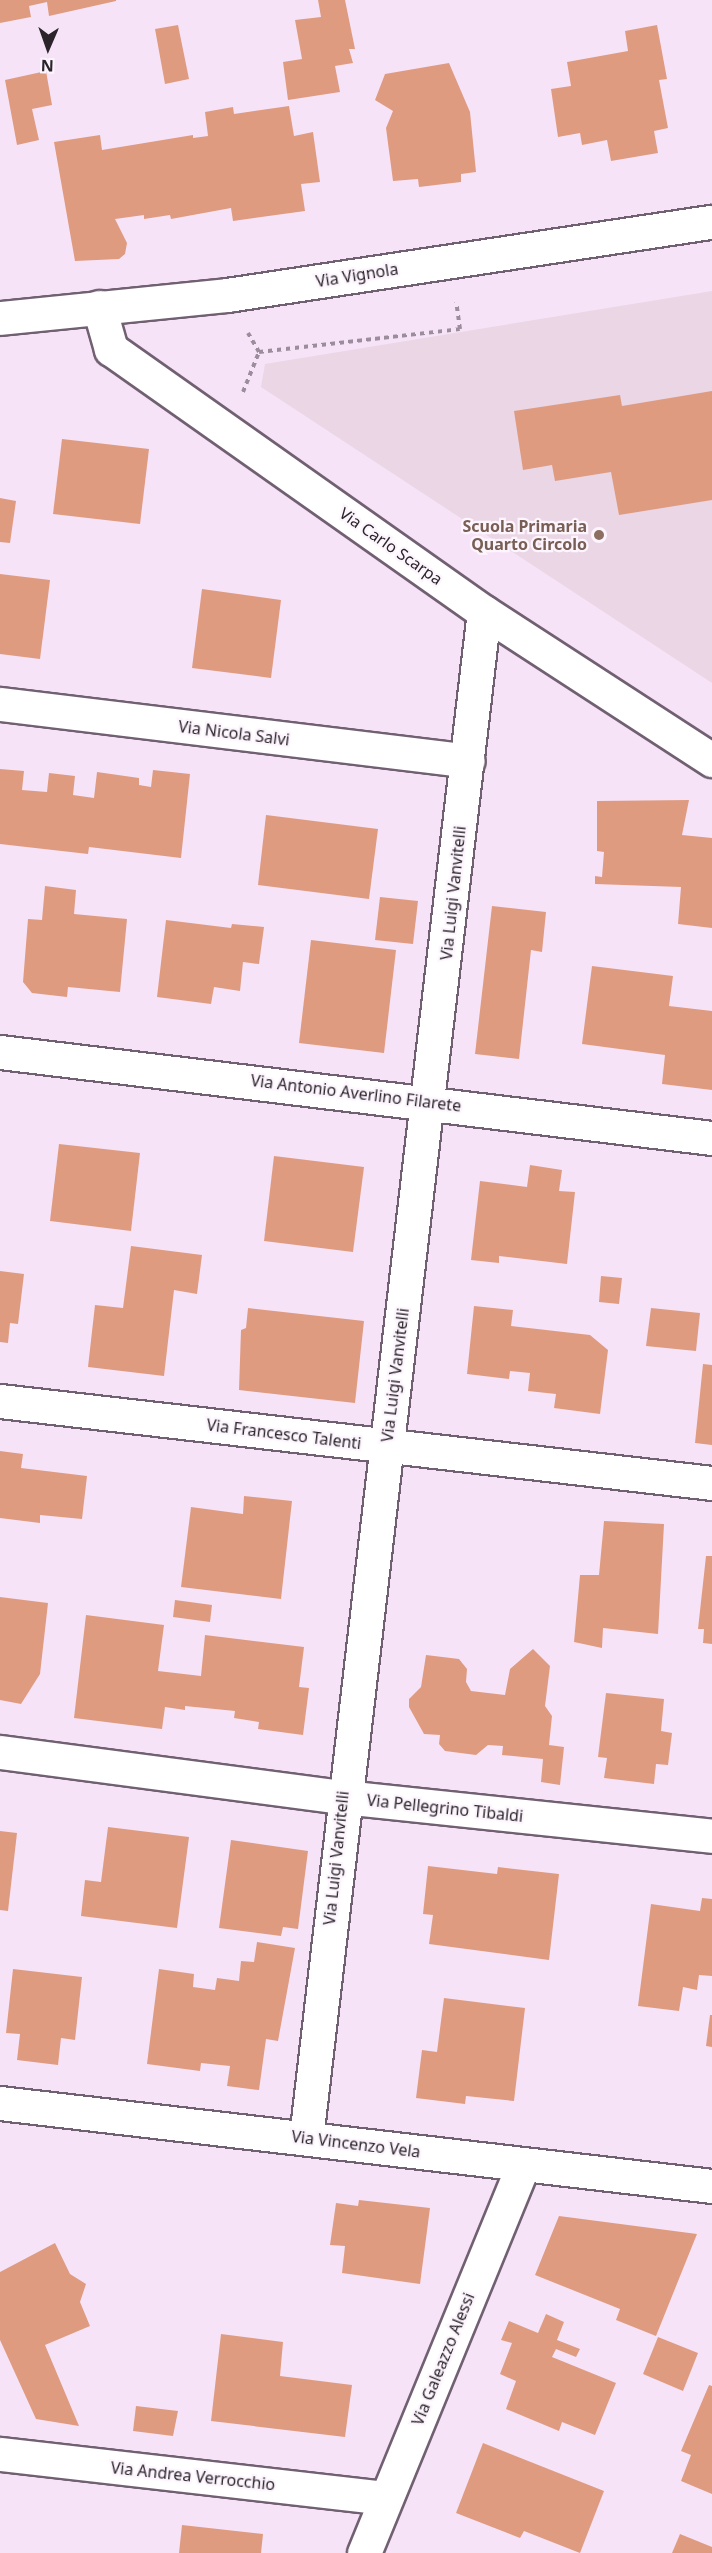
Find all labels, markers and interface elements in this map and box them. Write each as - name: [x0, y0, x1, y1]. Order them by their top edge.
- north arrow: [18, 18, 78, 78]
- text: N: [40, 55, 54, 77]
- street label: Via Vignola: [314, 259, 400, 291]
- street label: Via Carlo Scarpa: [336, 503, 446, 589]
- place label: Scuola Primaria Quarto Circolo: [462, 516, 587, 554]
- marker: Scuola Primaria Quarto Circolo: [592, 528, 606, 542]
- street label: Via Nicola Salvi: [177, 717, 291, 749]
- street label: Via Luigi Vanvitelli: [436, 825, 470, 961]
- street label: Via Antonio Averlino Filarete: [250, 1071, 462, 1115]
- street label: Via Luigi Vanvitelli: [377, 1307, 413, 1443]
- street label: Via Francesco Talenti: [206, 1415, 362, 1453]
- street label: Via Luigi Vanvitelli: [319, 1790, 353, 1926]
- street label: Via Pellegrino Tibaldi: [366, 1790, 524, 1826]
- street label: Via Vincenzo Vela: [290, 2127, 422, 2161]
- street label: Via Galeazzo Alessi: [408, 2290, 478, 2428]
- street label: Via Andrea Verrocchio: [110, 2458, 276, 2494]

